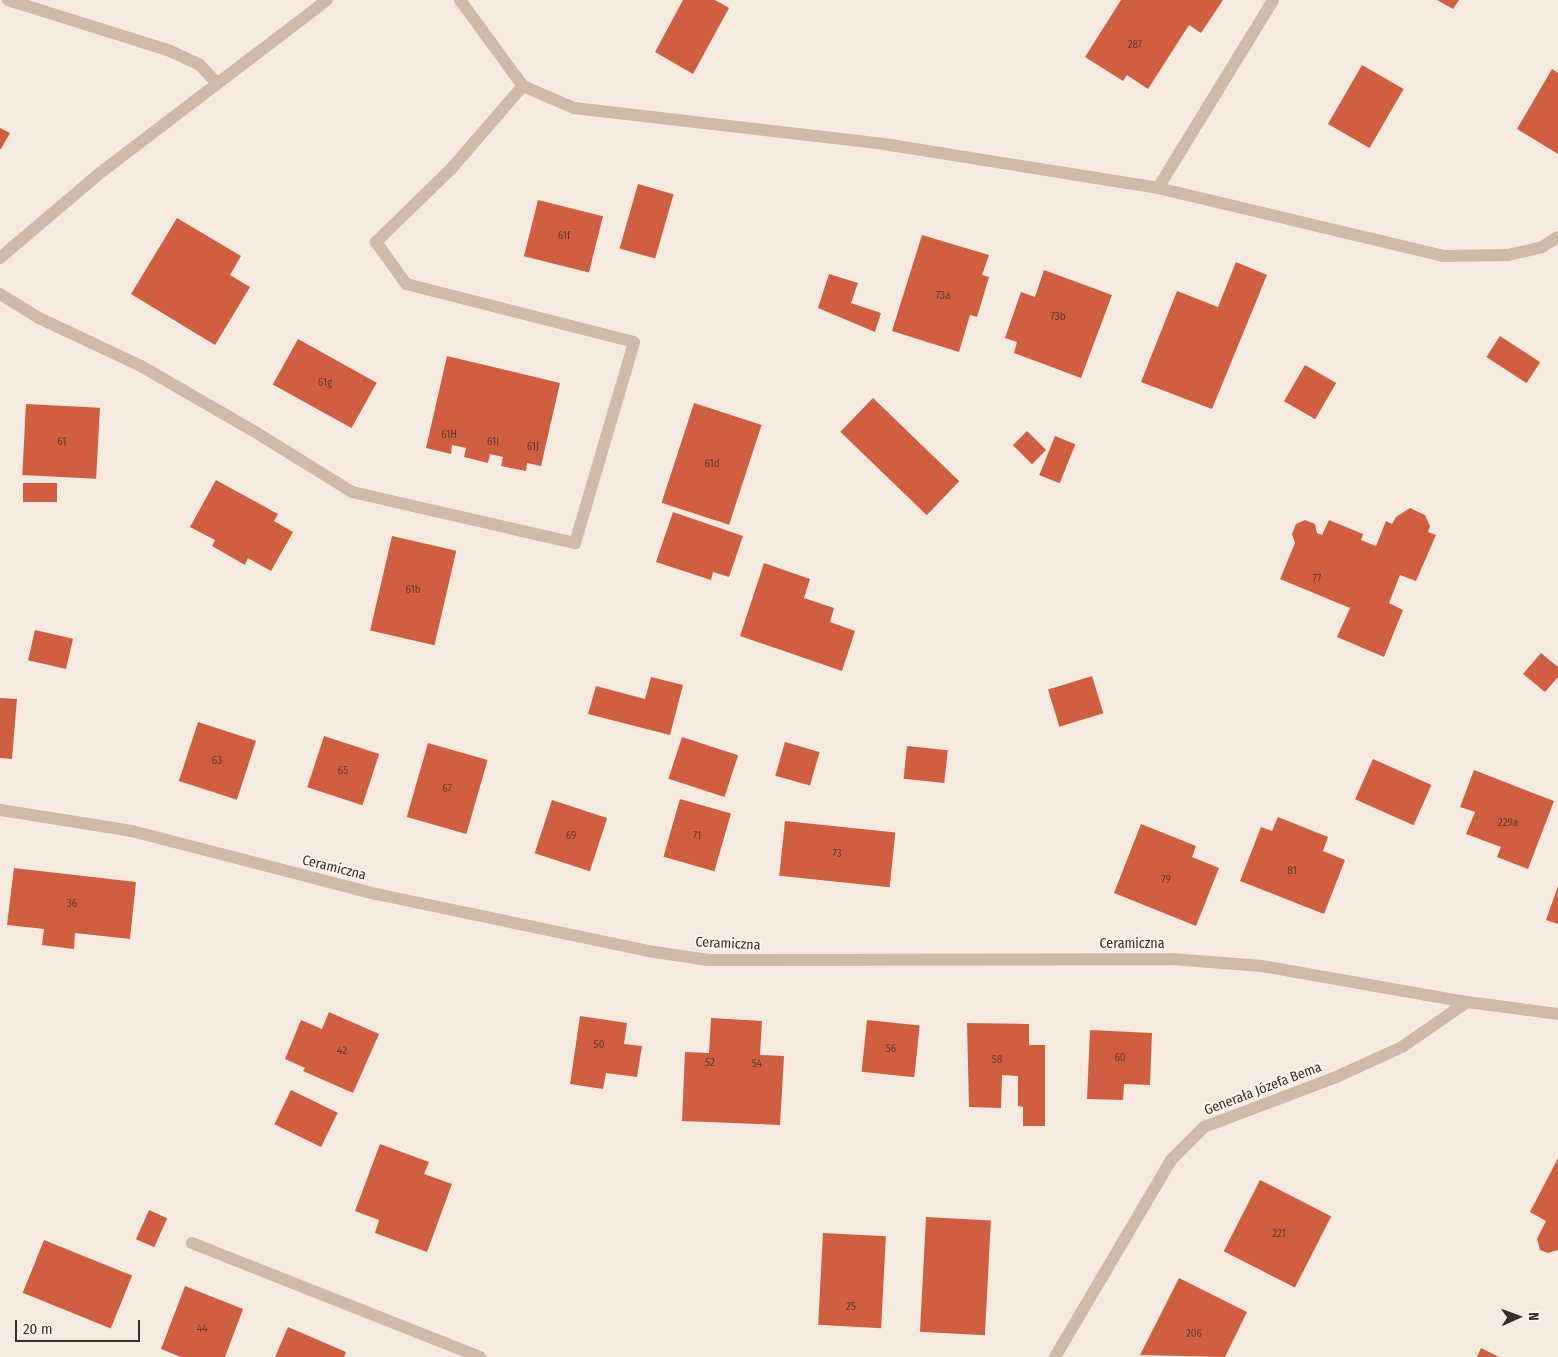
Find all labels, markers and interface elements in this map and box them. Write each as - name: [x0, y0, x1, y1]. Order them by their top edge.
- house number: 287: [1128, 38, 1142, 52]
- house number: 61f: [558, 229, 570, 243]
- house number: 73a: [936, 289, 950, 303]
- house number: 73b: [1050, 310, 1066, 324]
- house number: 61g: [318, 376, 332, 390]
- house number: 61H: [441, 428, 457, 442]
- house number: 61: [57, 435, 67, 449]
- house number: 61I: [487, 435, 499, 449]
- house number: 61J: [527, 440, 539, 454]
- house number: 61d: [704, 457, 720, 471]
- house number: 77: [1313, 572, 1321, 586]
- house number: 61b: [405, 583, 421, 597]
- house number: 63: [212, 754, 222, 768]
- house number: 65: [338, 764, 348, 778]
- house number: 67: [442, 782, 452, 796]
- house number: 229a: [1498, 816, 1518, 830]
- house number: 69: [566, 829, 576, 843]
- house number: 71: [693, 829, 701, 843]
- house number: 73: [832, 847, 842, 861]
- street label: Ceramiczna: [300, 852, 368, 884]
- house number: 81: [1287, 864, 1297, 878]
- house number: 79: [1161, 873, 1171, 887]
- house number: 36: [67, 897, 77, 911]
- street label: Ceramiczna: [695, 934, 761, 954]
- street label: Ceramiczna: [1099, 936, 1165, 952]
- house number: 50: [594, 1038, 604, 1052]
- house number: 56: [886, 1042, 896, 1056]
- house number: 42: [337, 1044, 347, 1058]
- house number: 60: [1114, 1051, 1126, 1065]
- house number: 58: [992, 1053, 1002, 1067]
- house number: 52: [705, 1056, 715, 1070]
- house number: 54: [752, 1057, 762, 1071]
- street label: Generała Józefa Bema: [1202, 1059, 1324, 1119]
- house number: 221: [1272, 1227, 1286, 1241]
- north arrow: [1493, 1292, 1543, 1342]
- house number: 25: [846, 1300, 856, 1314]
- scale bar: [18, 1310, 142, 1342]
- text: N: [1525, 1312, 1542, 1321]
- text: 20 m: [23, 1320, 53, 1338]
- house number: 44: [197, 1322, 207, 1336]
- house number: 206: [1186, 1327, 1202, 1341]

